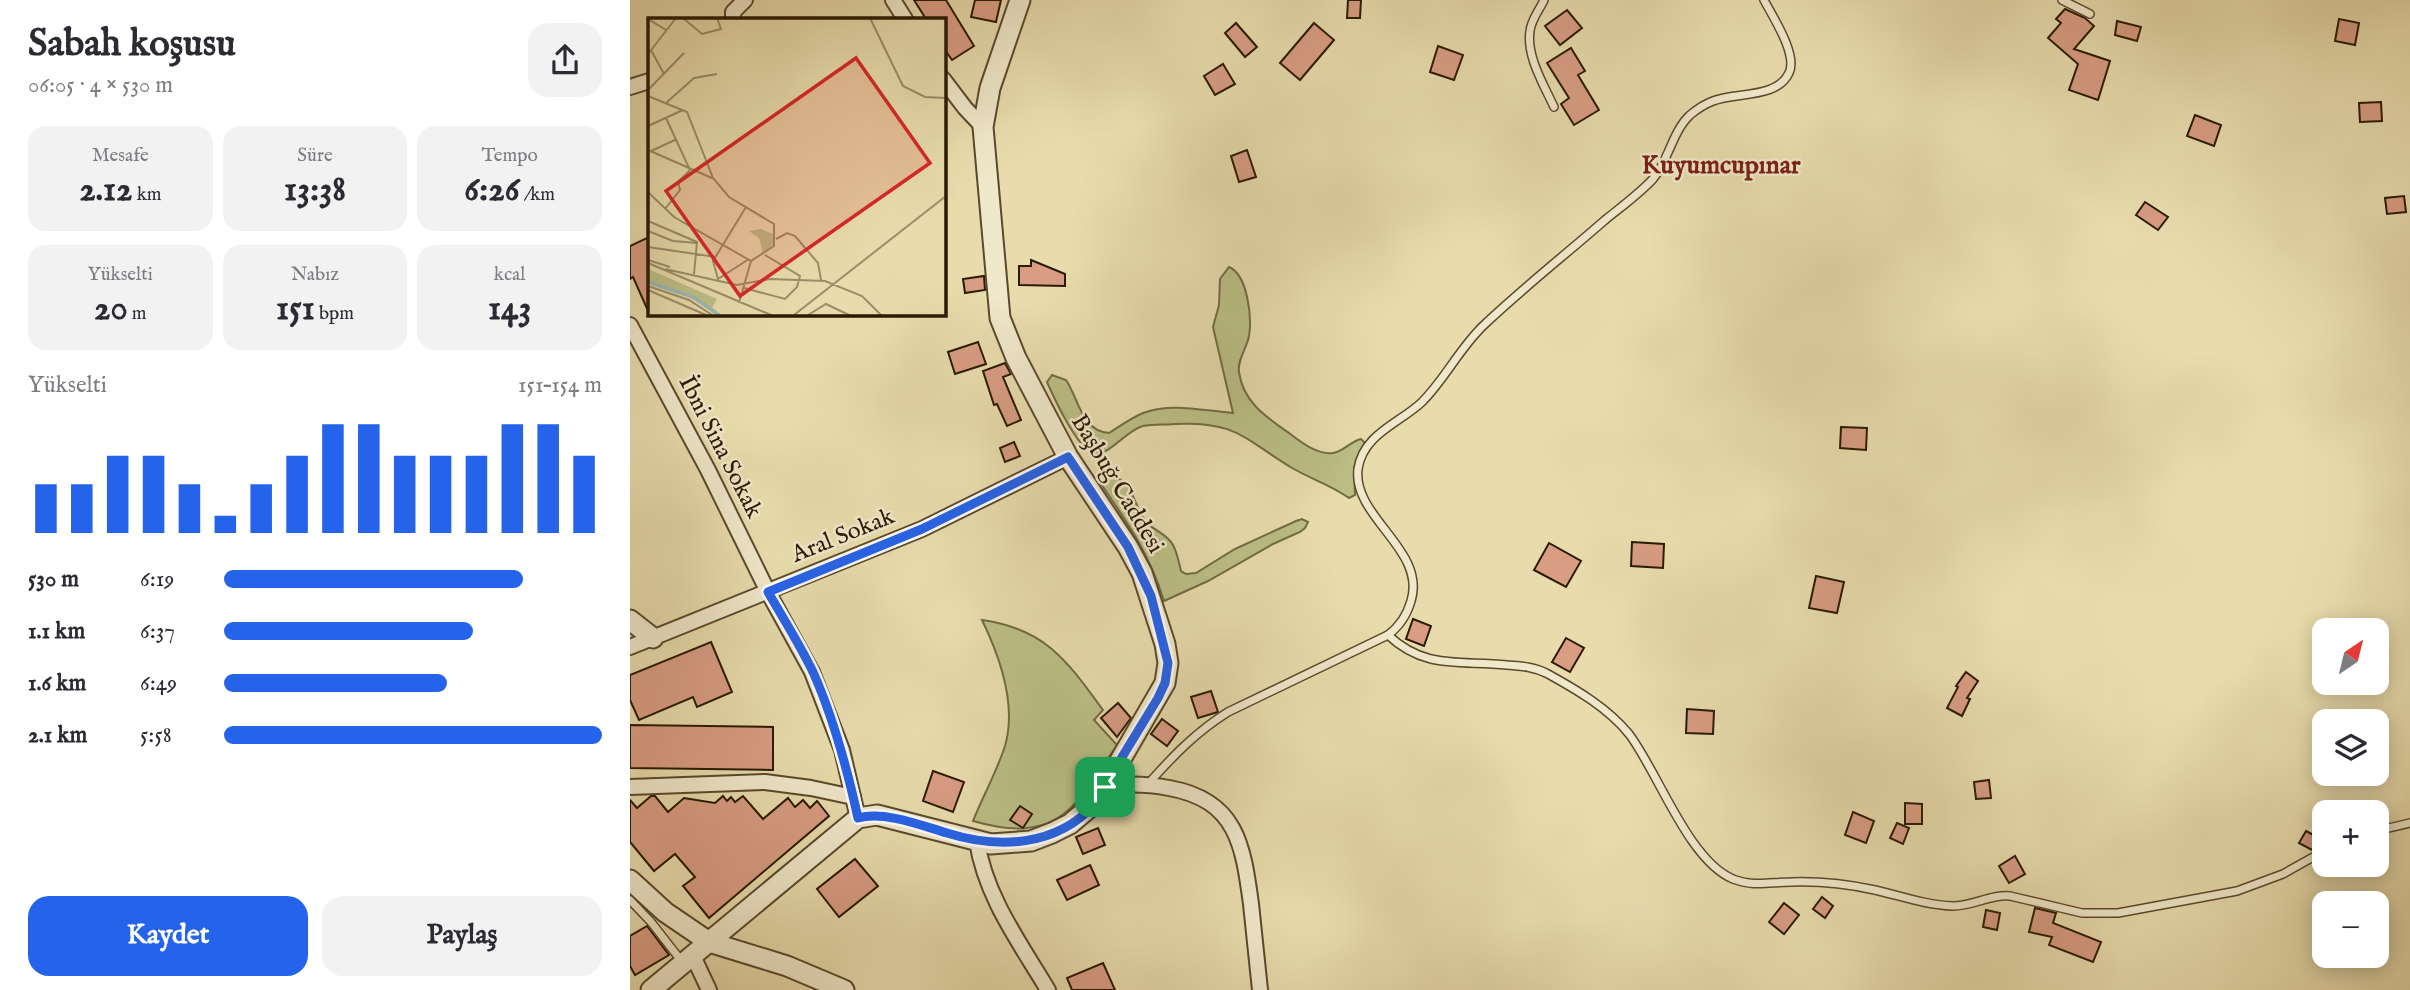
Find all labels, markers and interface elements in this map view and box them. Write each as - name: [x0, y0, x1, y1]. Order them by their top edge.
- inset map: [648, 18, 945, 315]
- text: Sabah koşusu: [28, 21, 236, 69]
- button: share: [528, 23, 602, 97]
- text: 06:05 · 4 × 530 m: [28, 71, 173, 100]
- text: Mesafe: [92, 144, 149, 168]
- text: Süre: [297, 144, 333, 168]
- text: Tempo: [482, 144, 538, 168]
- district label: Kuyumcupınar: [1642, 149, 1801, 182]
- text: 2.12: [79, 168, 133, 213]
- text: 13:38: [284, 168, 346, 213]
- text: 6:26: [464, 168, 520, 213]
- text: km: [133, 183, 162, 207]
- text: /km: [520, 183, 555, 207]
- text: Yükselti: [88, 263, 153, 287]
- text: Nabız: [291, 263, 339, 287]
- text: kcal: [494, 263, 526, 287]
- text: 20: [94, 287, 128, 332]
- text: 151: [276, 287, 315, 332]
- text: 143: [488, 287, 531, 332]
- text: m: [128, 302, 147, 326]
- text: bpm: [315, 302, 354, 326]
- text: Yükselti: [28, 371, 107, 400]
- text: 151–154 m: [518, 371, 602, 400]
- street label: İbni Sina Sokak: [671, 371, 769, 524]
- street label: Başbuğ Caddesi: [1063, 409, 1171, 559]
- street label: Aral Sokak: [786, 501, 899, 571]
- text: 530 m: [28, 565, 79, 594]
- text: 6:19: [140, 565, 174, 594]
- text: 1.1 km: [28, 617, 85, 646]
- text: 6:37: [140, 617, 175, 646]
- north arrow: [2312, 618, 2389, 695]
- map controls: [2312, 618, 2389, 968]
- text: 1.6 km: [28, 669, 86, 698]
- text: 6:49: [140, 669, 177, 698]
- button: layers: [2312, 709, 2389, 786]
- text: 2.1 km: [28, 721, 87, 750]
- text: 5:58: [140, 721, 172, 750]
- pin: [1075, 757, 1135, 817]
- icon: arrive: [1086, 768, 1124, 806]
- button: +: [2312, 800, 2389, 877]
- button: −: [2312, 891, 2389, 968]
- button: Kaydet: [28, 896, 308, 976]
- button: Paylaş: [322, 896, 602, 976]

